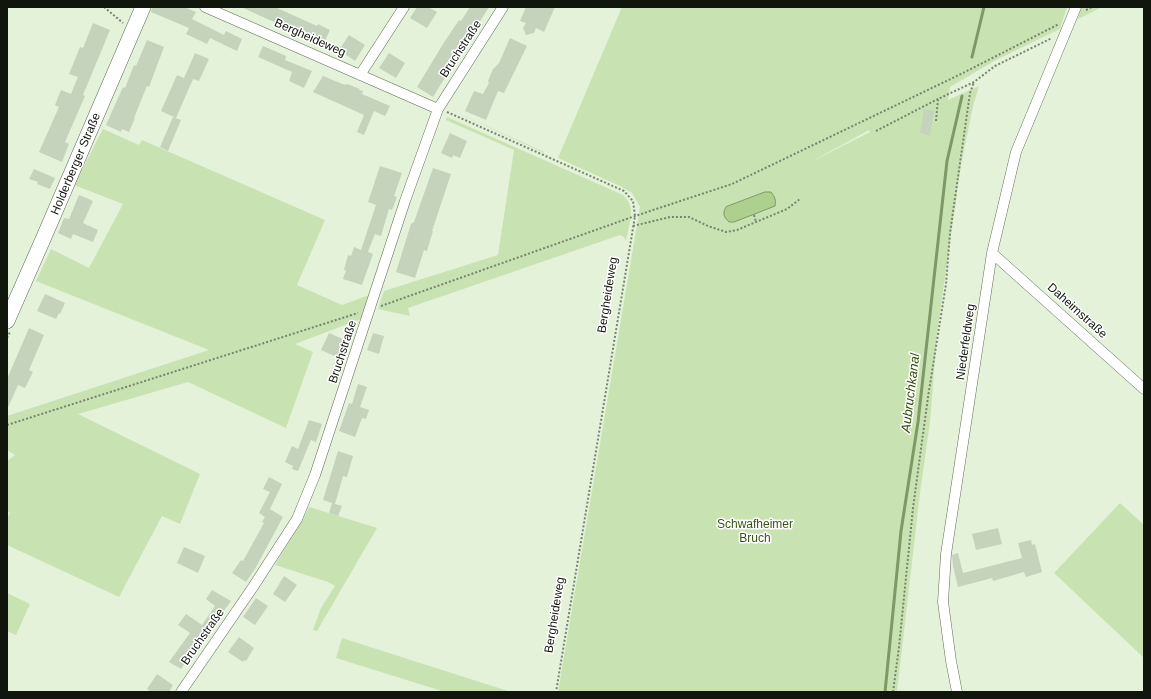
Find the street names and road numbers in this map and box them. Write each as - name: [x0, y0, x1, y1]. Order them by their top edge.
- street label: Bergheideweg: [272, 16, 348, 60]
- street label: Bruchstraße: [437, 18, 485, 80]
- street label: Holderberger Straße: [48, 111, 104, 217]
- street label: Bergheideweg: [595, 256, 621, 334]
- street label: Daheimstraße: [1044, 280, 1110, 342]
- street label: Niederfeldweg: [954, 303, 978, 381]
- street label: Bruchstraße: [326, 319, 360, 385]
- street label: Bergheideweg: [542, 576, 568, 654]
- street label: Bruchstraße: [178, 606, 228, 668]

